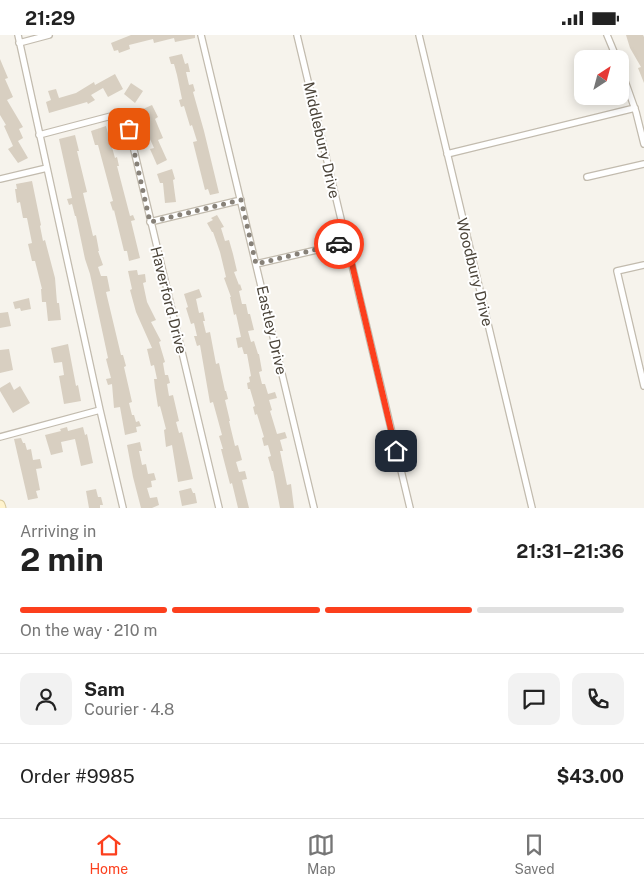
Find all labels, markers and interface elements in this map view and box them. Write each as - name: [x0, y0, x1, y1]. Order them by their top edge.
- text: 21:29: [25, 7, 75, 29]
- north arrow: [574, 50, 629, 105]
- map controls: [574, 50, 629, 105]
- street label: Middlebury Drive: [300, 80, 344, 200]
- pin: [108, 108, 150, 150]
- icon: bag: [115, 115, 143, 143]
- street label: Woodbury Drive: [453, 216, 497, 328]
- courier: [314, 219, 364, 269]
- icon: car: [325, 230, 353, 258]
- street label: Haverford Drive: [147, 245, 191, 355]
- street label: Eastley Drive: [254, 284, 290, 376]
- pin: [375, 430, 417, 472]
- icon: home: [382, 437, 410, 465]
- text: Arriving in: [20, 522, 96, 541]
- text: 21:31–21:36: [516, 540, 624, 562]
- text: 2 min: [20, 541, 104, 578]
- text: On the way · 210 m: [20, 621, 157, 640]
- button: person: [20, 673, 72, 725]
- button: chat: [508, 673, 560, 725]
- button: phone: [572, 673, 624, 725]
- text: Sam: [84, 678, 125, 700]
- text: Courier · 4.8: [84, 700, 174, 719]
- text: Order #9985: [20, 765, 135, 787]
- text: $43.00: [556, 765, 624, 787]
- tab: Home: [89, 831, 128, 877]
- tab: Map: [307, 831, 335, 877]
- tab: Saved: [514, 831, 555, 877]

